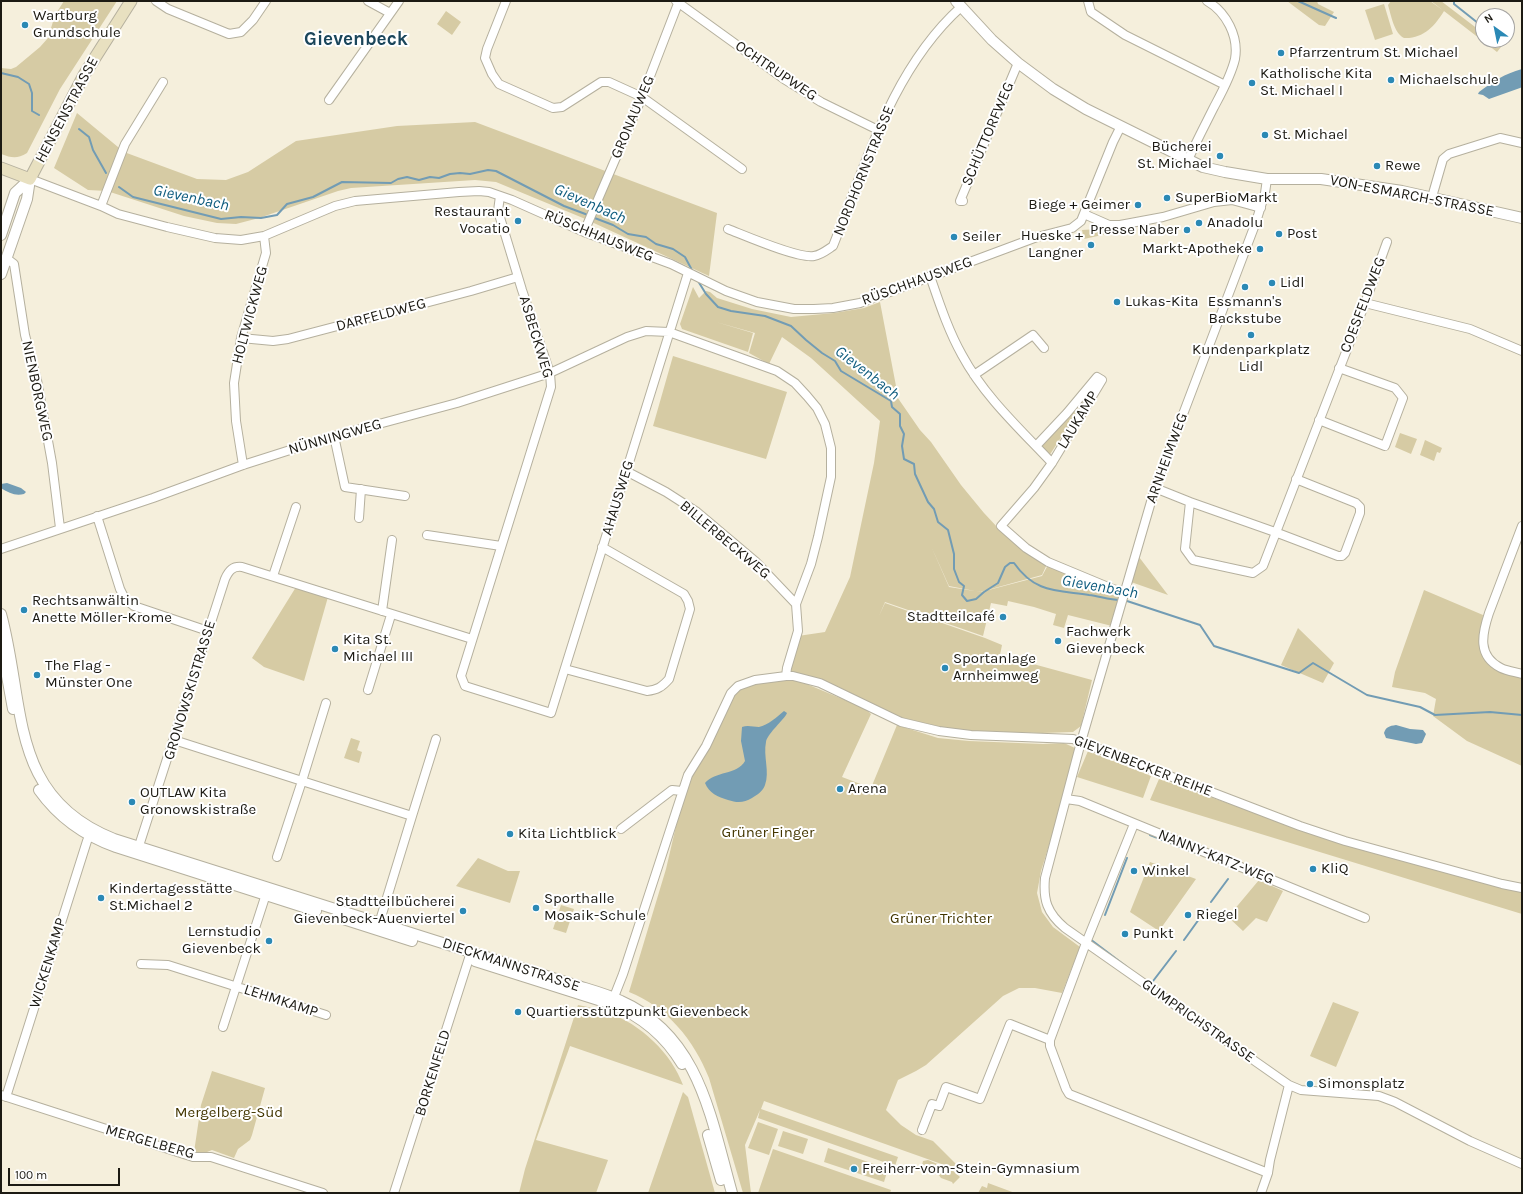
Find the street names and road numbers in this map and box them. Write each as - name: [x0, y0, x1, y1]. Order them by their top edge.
- street label: OCHTRUPWEG: [732, 37, 820, 105]
- street label: HENSENSTRASSE: [31, 54, 103, 166]
- street label: GRONAUWEG: [607, 73, 659, 161]
- street label: SCHÜTTORFWEG: [958, 79, 1018, 189]
- street label: NORDHORNSTRASSE: [830, 103, 898, 239]
- street label: VON-ESMARCH-STRASSE: [1328, 171, 1496, 221]
- street label: RÜSCHHAUSWEG: [542, 206, 656, 266]
- street label: RÜSCHHAUSWEG: [859, 253, 975, 309]
- street label: COESFELDWEG: [1336, 255, 1390, 355]
- street label: HOLTWICKWEG: [228, 264, 272, 366]
- street label: DARFELDWEG: [334, 294, 428, 336]
- street label: ASBECKWEG: [515, 294, 557, 380]
- street label: NIENBORGWEG: [18, 339, 56, 443]
- street label: LAUKAMP: [1054, 388, 1102, 452]
- street label: ARNHEIMWEG: [1142, 410, 1192, 506]
- street label: NÜNNINGWEG: [286, 415, 384, 459]
- street label: AHAUSWEG: [598, 458, 638, 538]
- street label: BILLERBECKWEG: [676, 497, 774, 583]
- street label: GRONOWSKISTRASSE: [160, 618, 220, 762]
- street label: GIEVENBECKER REIHE: [1071, 731, 1215, 801]
- street label: NANNY-KATZ-WEG: [1156, 826, 1276, 888]
- street label: WICKENKAMP: [26, 916, 70, 1010]
- street label: DIECKMANNSTRASSE: [440, 934, 582, 996]
- street label: GUMPRICHSTRASSE: [1138, 975, 1258, 1067]
- street label: LEHMKAMP: [242, 981, 320, 1021]
- street label: BORKENFELD: [411, 1028, 455, 1118]
- street label: MERGELBERG: [103, 1121, 197, 1163]

